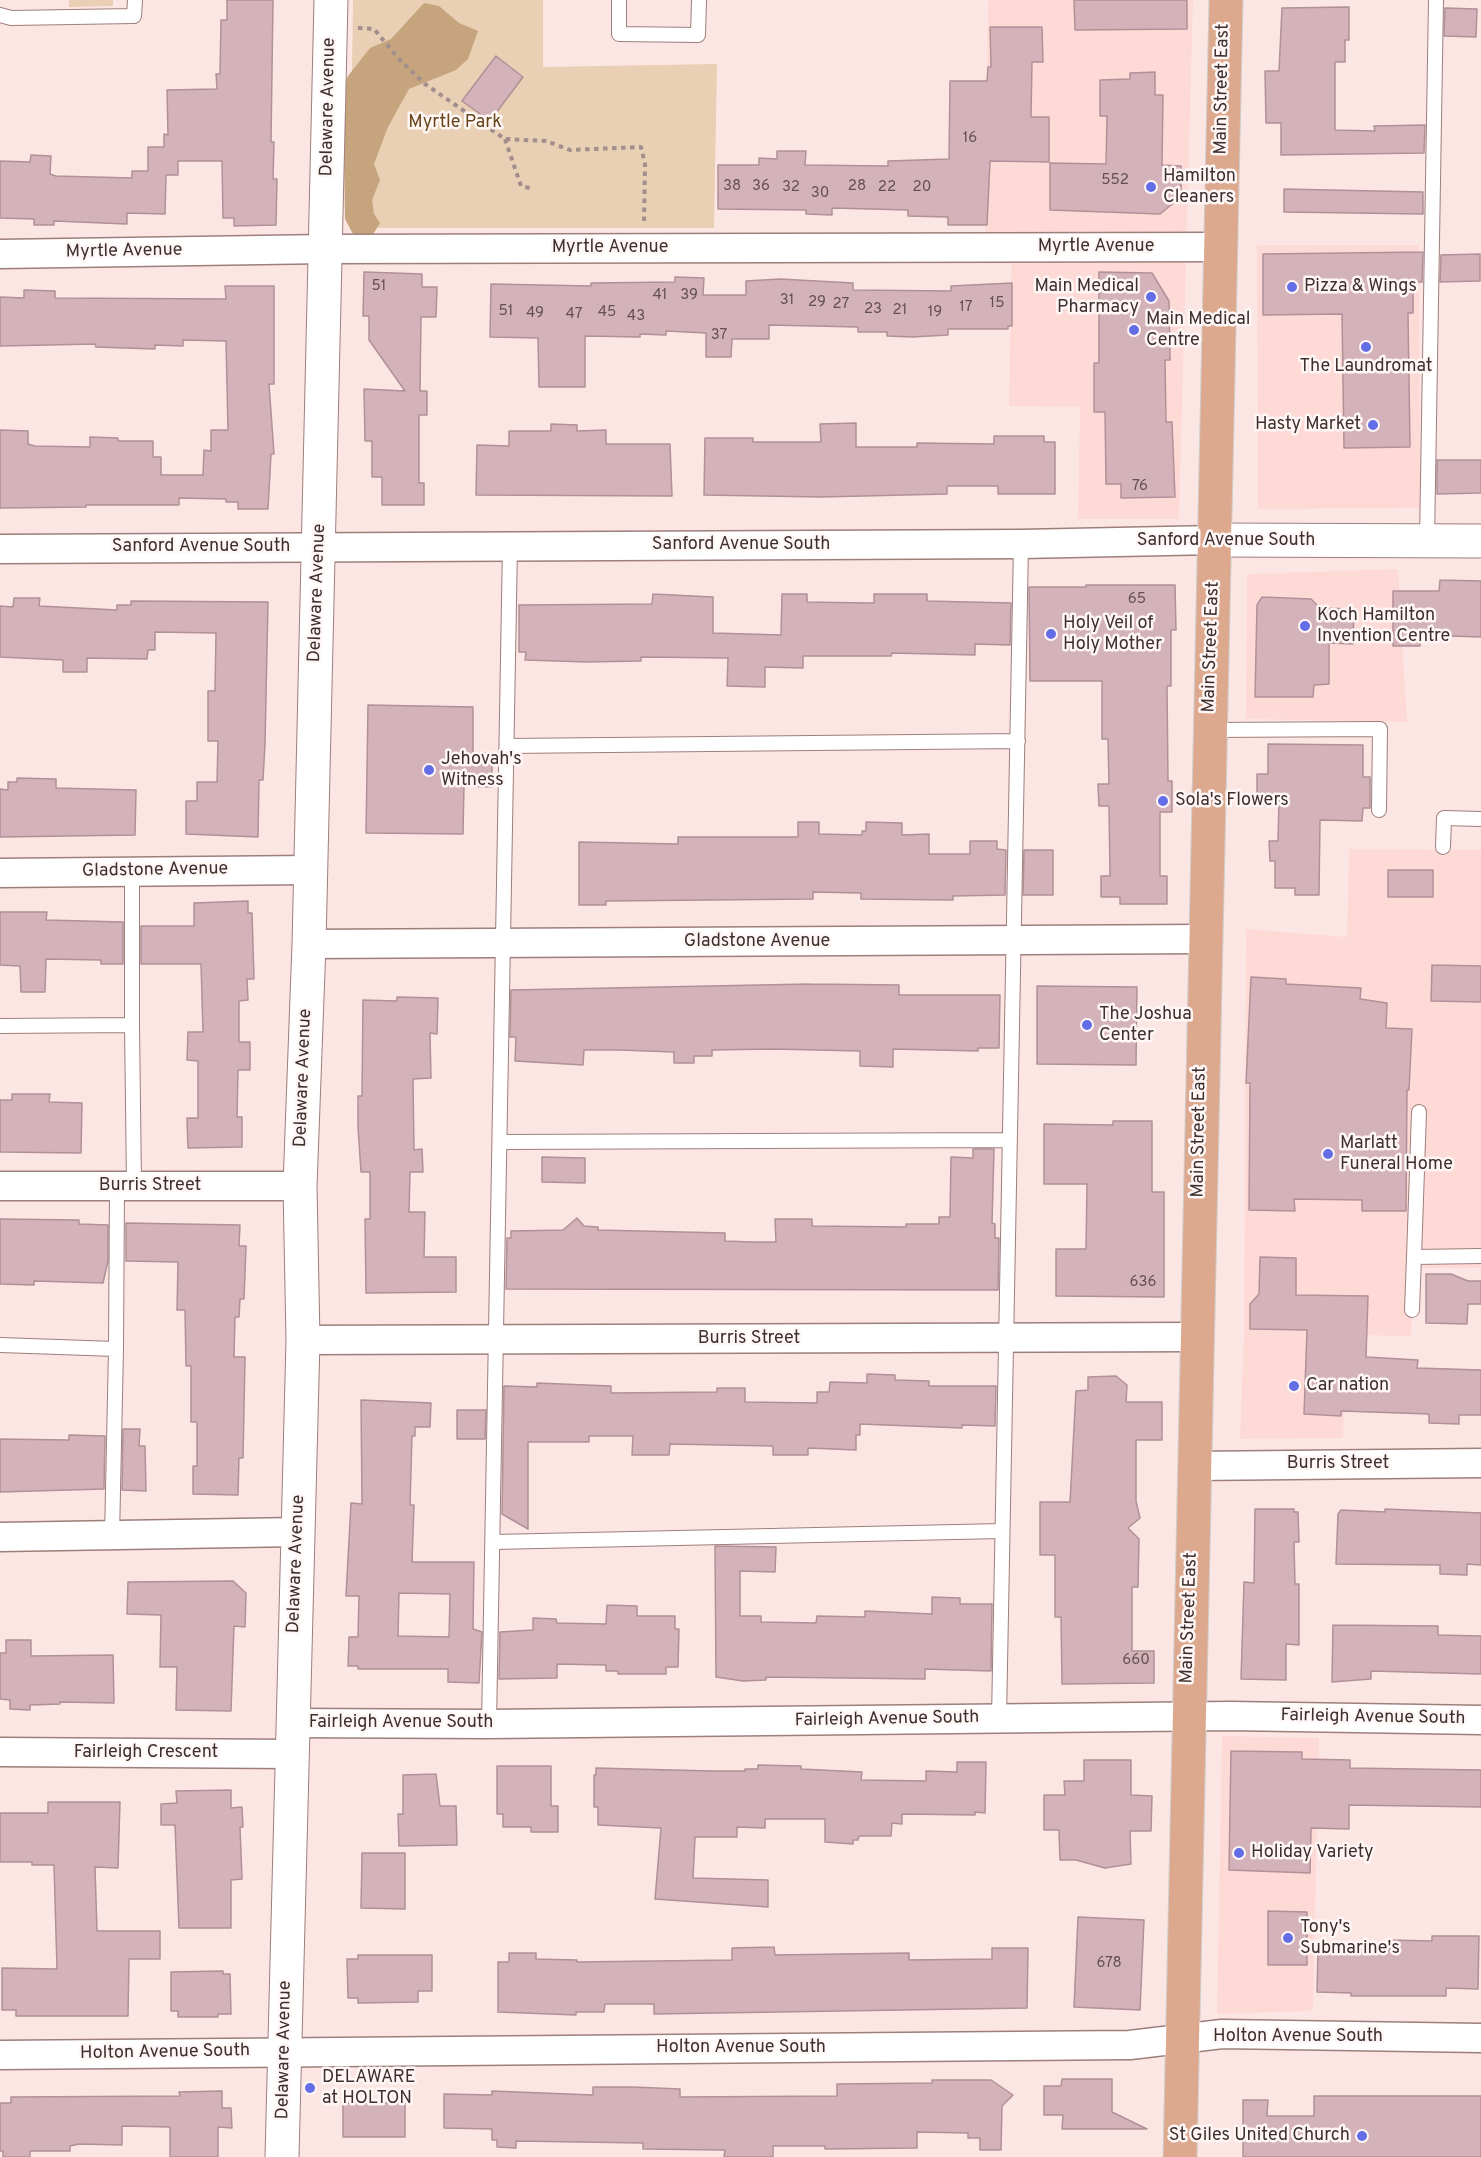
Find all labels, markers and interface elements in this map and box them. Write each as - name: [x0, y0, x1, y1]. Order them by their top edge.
- street label: Main Street East: [1211, 23, 1235, 155]
- street label: Delaware Avenue: [317, 37, 341, 177]
- park label: Myrtle Park: [408, 112, 502, 134]
- house number: 16: [963, 130, 977, 148]
- place label: Hamilton Cleaners: [1163, 166, 1236, 208]
- house number: 552: [1101, 172, 1129, 190]
- house number: 38: [723, 178, 741, 196]
- house number: 36: [752, 178, 770, 196]
- house number: 28: [848, 178, 866, 196]
- house number: 32: [782, 179, 800, 197]
- house number: 22: [878, 179, 896, 197]
- house number: 20: [913, 179, 931, 197]
- marker: Hamilton Cleaners: [1144, 180, 1158, 194]
- house number: 30: [811, 185, 829, 203]
- street label: Myrtle Avenue: [1038, 236, 1154, 258]
- street label: Myrtle Avenue: [552, 237, 668, 259]
- street label: Myrtle Avenue: [65, 240, 183, 264]
- place label: Main Medical Pharmacy: [1034, 276, 1139, 318]
- place label: Pizza & Wings: [1304, 276, 1417, 298]
- house number: 51: [372, 278, 386, 296]
- marker: Pizza & Wings: [1285, 280, 1299, 294]
- house number: 41: [653, 287, 667, 305]
- house number: 39: [680, 287, 698, 305]
- marker: Main Medical Pharmacy: [1144, 290, 1158, 304]
- house number: 31: [780, 292, 794, 310]
- house number: 29: [808, 294, 826, 312]
- house number: 15: [990, 295, 1004, 313]
- house number: 27: [833, 296, 849, 314]
- house number: 17: [959, 299, 973, 317]
- house number: 23: [864, 301, 882, 319]
- house number: 21: [893, 302, 907, 320]
- house number: 51: [499, 303, 513, 321]
- house number: 45: [598, 304, 616, 322]
- house number: 19: [928, 304, 942, 322]
- house number: 49: [526, 305, 544, 323]
- house number: 47: [566, 306, 582, 324]
- house number: 43: [627, 308, 645, 326]
- place label: Main Medical Centre: [1146, 309, 1251, 352]
- marker: Main Medical Centre: [1127, 323, 1141, 337]
- house number: 37: [711, 327, 727, 345]
- marker: The Laundromat: [1359, 340, 1373, 354]
- place label: The Laundromat: [1300, 356, 1432, 378]
- place label: Hasty Market: [1255, 414, 1361, 436]
- marker: Hasty Market: [1366, 418, 1380, 432]
- house number: 76: [1132, 478, 1148, 496]
- street label: Delaware Avenue: [305, 523, 331, 663]
- street label: Sanford Avenue South: [1137, 530, 1315, 552]
- street label: Sanford Avenue South: [652, 534, 830, 556]
- street label: Sanford Avenue South: [112, 536, 290, 558]
- street label: Main Street East: [1199, 581, 1225, 713]
- house number: 65: [1128, 591, 1146, 609]
- place label: Koch Hamilton Invention Centre: [1317, 605, 1450, 648]
- place label: Holy Veil of Holy Mother: [1063, 613, 1162, 656]
- marker: Koch Hamilton Invention Centre: [1298, 619, 1312, 633]
- marker: Holy Veil of Holy Mother: [1044, 627, 1058, 641]
- place label: Jehovah's Witness: [441, 749, 522, 792]
- marker: Jehovah's Witness: [422, 763, 436, 777]
- place label: Sola's Flowers: [1175, 790, 1289, 812]
- marker: Sola's Flowers: [1156, 794, 1170, 808]
- street label: Gladstone Avenue: [82, 859, 228, 883]
- street label: Gladstone Avenue: [684, 931, 830, 953]
- place label: The Joshua Center: [1099, 1004, 1192, 1046]
- street label: Delaware Avenue: [291, 1008, 317, 1148]
- marker: The Joshua Center: [1080, 1018, 1094, 1032]
- street label: Main Street East: [1188, 1066, 1212, 1198]
- place label: Marlatt Funeral Home: [1340, 1133, 1453, 1176]
- marker: Marlatt Funeral Home: [1321, 1147, 1335, 1161]
- street label: Burris Street: [99, 1175, 201, 1197]
- house number: 636: [1130, 1274, 1156, 1292]
- street label: Burris Street: [698, 1328, 800, 1350]
- place label: Car nation: [1306, 1375, 1389, 1397]
- marker: Car nation: [1287, 1379, 1301, 1393]
- street label: Burris Street: [1287, 1453, 1389, 1475]
- street label: Delaware Avenue: [284, 1494, 310, 1634]
- street label: Main Street East: [1177, 1552, 1203, 1684]
- house number: 660: [1122, 1652, 1150, 1670]
- street label: Fairleigh Avenue South: [1280, 1706, 1466, 1730]
- street label: Fairleigh Avenue South: [794, 1708, 980, 1732]
- street label: Fairleigh Avenue South: [309, 1712, 493, 1734]
- street label: Fairleigh Crescent: [74, 1742, 218, 1764]
- place label: Holiday Variety: [1251, 1842, 1373, 1864]
- marker: Holiday Variety: [1232, 1846, 1246, 1860]
- place label: Tony's Submarine's: [1300, 1917, 1400, 1960]
- marker: Tony's Submarine's: [1281, 1931, 1295, 1945]
- house number: 678: [1096, 1955, 1122, 1973]
- street label: Delaware Avenue: [273, 1980, 297, 2120]
- street label: Holton Avenue South: [1213, 2026, 1383, 2048]
- street label: Holton Avenue South: [656, 2037, 826, 2059]
- street label: Holton Avenue South: [80, 2041, 250, 2065]
- place label: DELAWARE at HOLTON: [322, 2067, 416, 2110]
- marker: DELAWARE at HOLTON: [303, 2081, 317, 2095]
- place label: St Giles United Church: [1169, 2125, 1350, 2147]
- marker: St Giles United Church: [1355, 2129, 1369, 2143]

